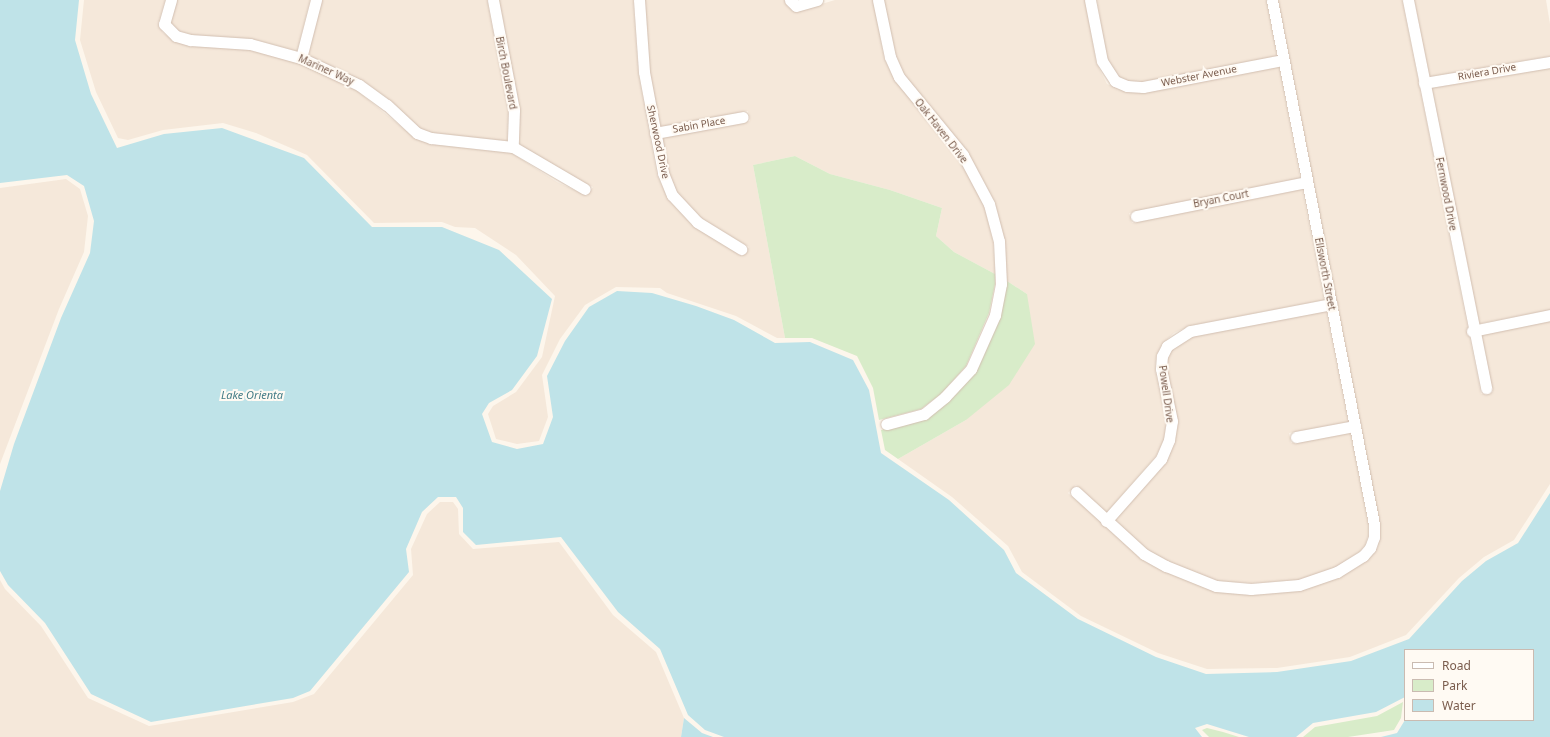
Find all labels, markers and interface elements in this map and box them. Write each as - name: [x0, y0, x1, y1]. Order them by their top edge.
- street label: Birch Boulevard: [493, 35, 519, 111]
- street label: Mariner Way: [296, 52, 356, 88]
- street label: Riviera Drive: [1457, 61, 1517, 83]
- street label: Webster Avenue: [1160, 63, 1238, 89]
- street label: Oak Haven Drive: [912, 96, 970, 166]
- street label: Sherwood Drive: [644, 104, 672, 180]
- street label: Sabin Place: [672, 114, 726, 136]
- street label: Fernwood Drive: [1433, 156, 1459, 232]
- street label: Bryan Court: [1192, 188, 1250, 210]
- street label: Ellsworth Street: [1312, 237, 1338, 311]
- street label: Powell Drive: [1156, 365, 1176, 423]
- water label: Lake Orienta: [221, 388, 283, 402]
- legend: [1404, 649, 1534, 721]
- text: Road: [1442, 657, 1471, 674]
- text: Park: [1442, 677, 1467, 694]
- text: Water: [1442, 697, 1476, 714]

